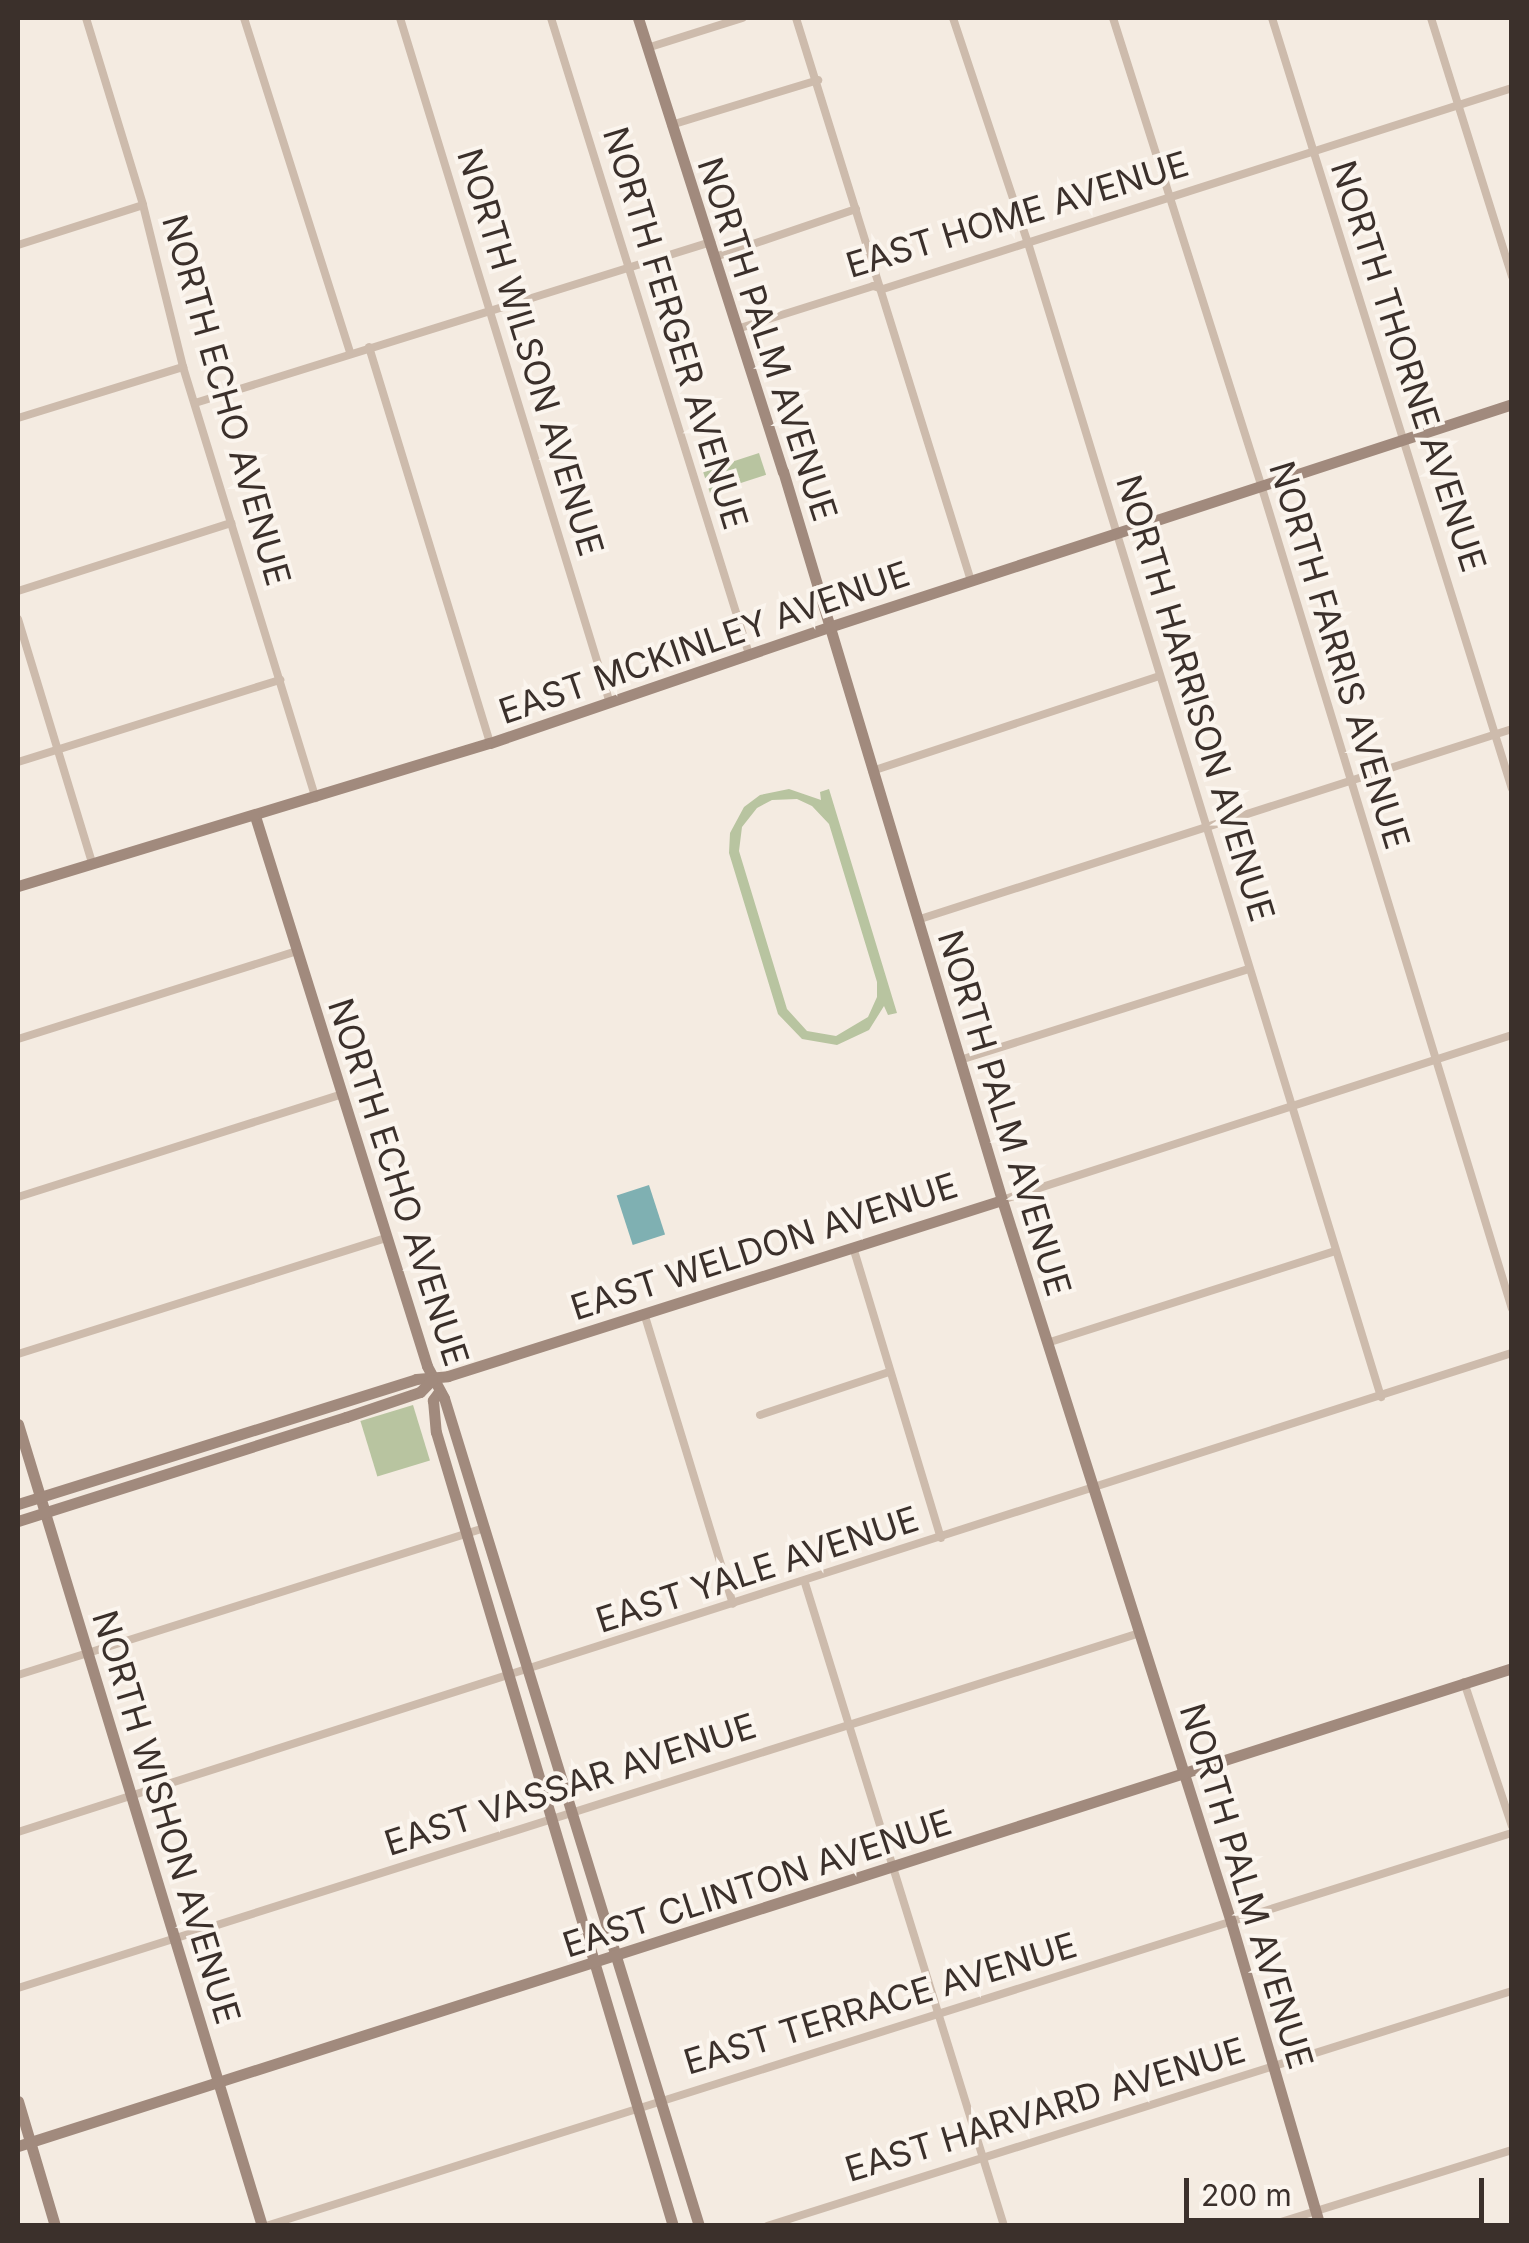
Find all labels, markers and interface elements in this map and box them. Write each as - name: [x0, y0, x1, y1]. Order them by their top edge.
- street label: NORTH FERGER AVENUE: [595, 122, 757, 534]
- street label: EAST HOME AVENUE: [841, 142, 1193, 286]
- street label: NORTH WILSON AVENUE: [449, 143, 613, 561]
- street label: NORTH PALM AVENUE: [689, 152, 847, 526]
- street label: NORTH THORNE AVENUE: [1323, 155, 1495, 577]
- street label: NORTH ECHO AVENUE: [154, 210, 300, 590]
- street label: NORTH FARRIS AVENUE: [1261, 456, 1419, 854]
- street label: NORTH HARRISON AVENUE: [1108, 470, 1284, 926]
- street label: EAST MCKINLEY AVENUE: [493, 552, 915, 732]
- street label: NORTH PALM AVENUE: [929, 925, 1081, 1301]
- street label: NORTH ECHO AVENUE: [320, 993, 478, 1371]
- street label: EAST WELDON AVENUE: [565, 1164, 963, 1328]
- street label: EAST YALE AVENUE: [591, 1497, 923, 1641]
- street label: NORTH WISHON AVENUE: [84, 1605, 250, 2029]
- street label: NORTH PALM AVENUE: [1171, 1698, 1323, 2074]
- street label: EAST VASSAR AVENUE: [379, 1704, 761, 1864]
- street label: EAST CLINTON AVENUE: [557, 1800, 957, 1966]
- street label: EAST TERRACE AVENUE: [679, 1923, 1081, 2083]
- street label: EAST HARVARD AVENUE: [840, 2028, 1250, 2190]
- scale bar: [1189, 2158, 1489, 2220]
- text: 200 m: [1201, 2177, 1292, 2213]

